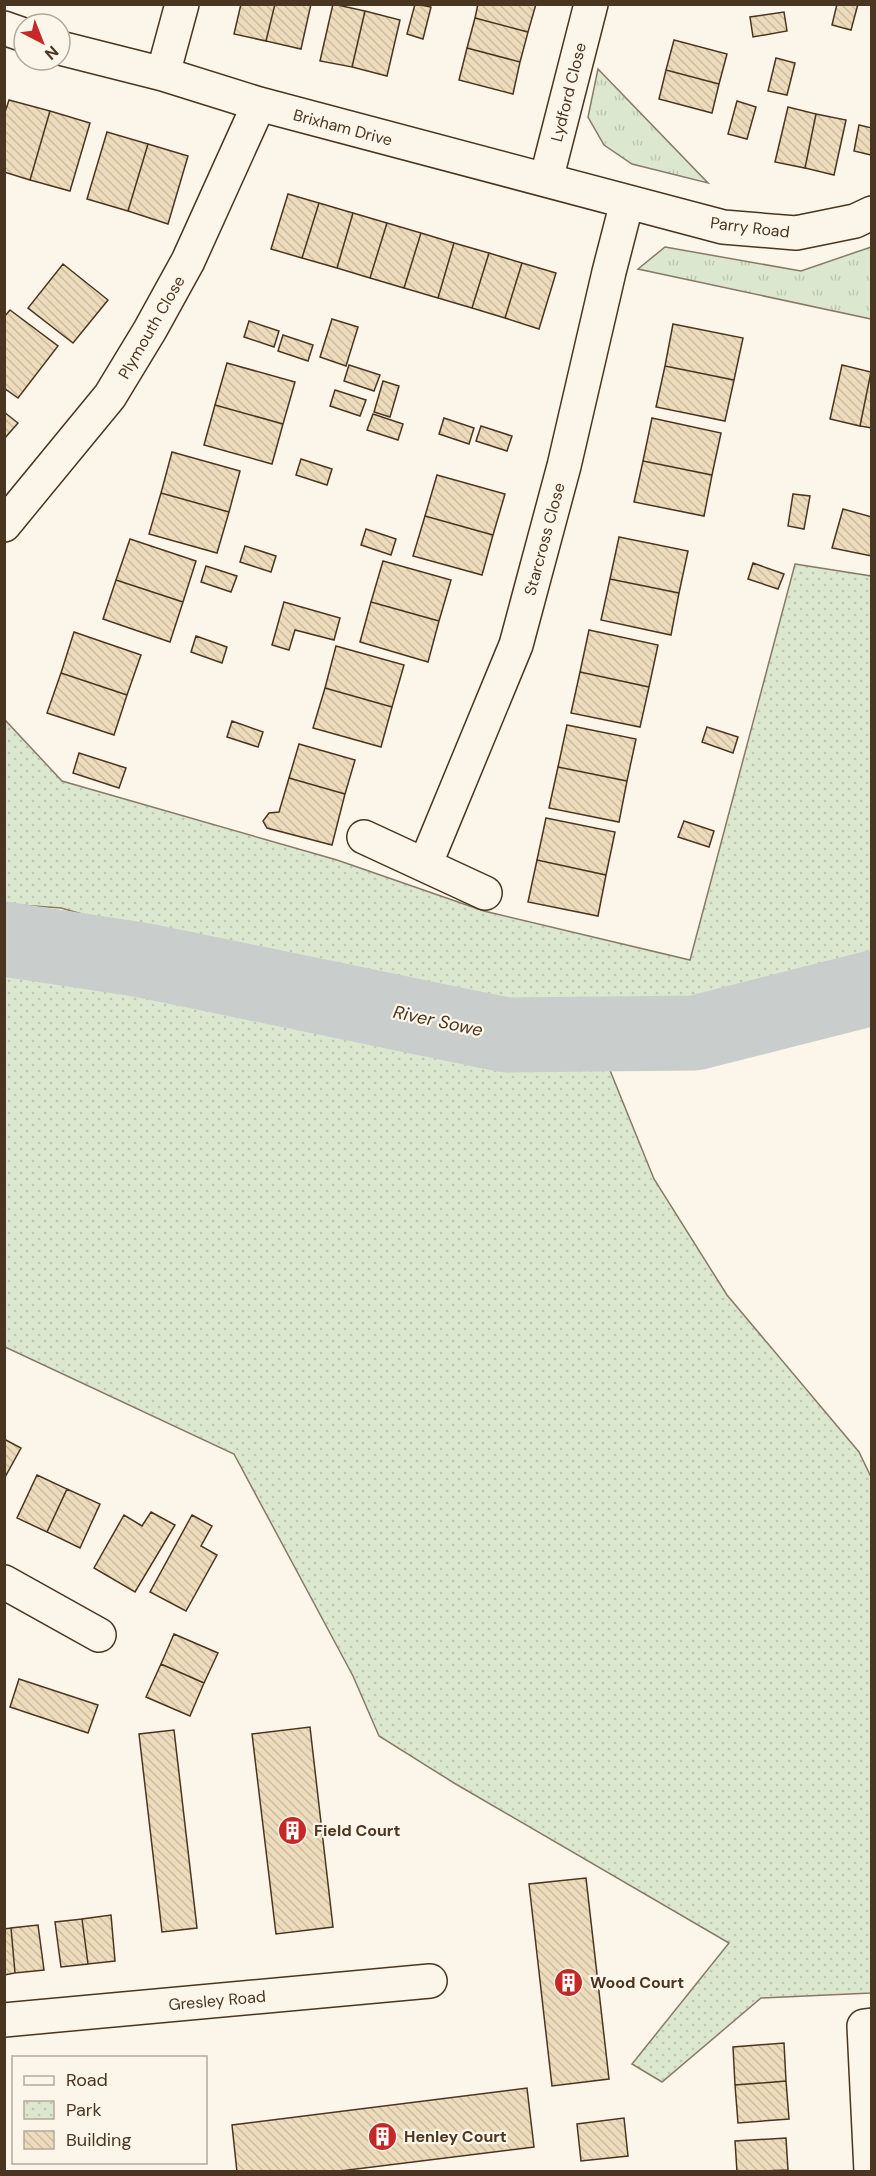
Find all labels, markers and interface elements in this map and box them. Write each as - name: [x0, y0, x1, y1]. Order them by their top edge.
- north arrow: [12, 12, 72, 72]
- street label: Lydford Close: [546, 40, 591, 144]
- text: N: [40, 41, 63, 64]
- street label: Brixham Drive: [291, 104, 395, 151]
- street label: Parry Road: [709, 212, 791, 243]
- street label: Plymouth Close: [113, 272, 190, 383]
- street label: Starcross Close: [519, 480, 570, 598]
- water label: River Sowe: [391, 1000, 485, 1042]
- building icon: Field Court: [277, 1814, 309, 1846]
- place label: Field Court: [314, 1820, 400, 1841]
- building icon: Wood Court: [553, 1966, 585, 1998]
- place label: Wood Court: [590, 1972, 684, 1993]
- street label: Gresley Road: [168, 1986, 267, 2015]
- legend: [12, 2056, 207, 2164]
- text: Road: [66, 2068, 108, 2092]
- text: Park: [66, 2098, 102, 2122]
- building icon: Henley Court: [367, 2120, 399, 2152]
- place label: Henley Court: [404, 2126, 507, 2147]
- text: Building: [66, 2128, 131, 2152]

